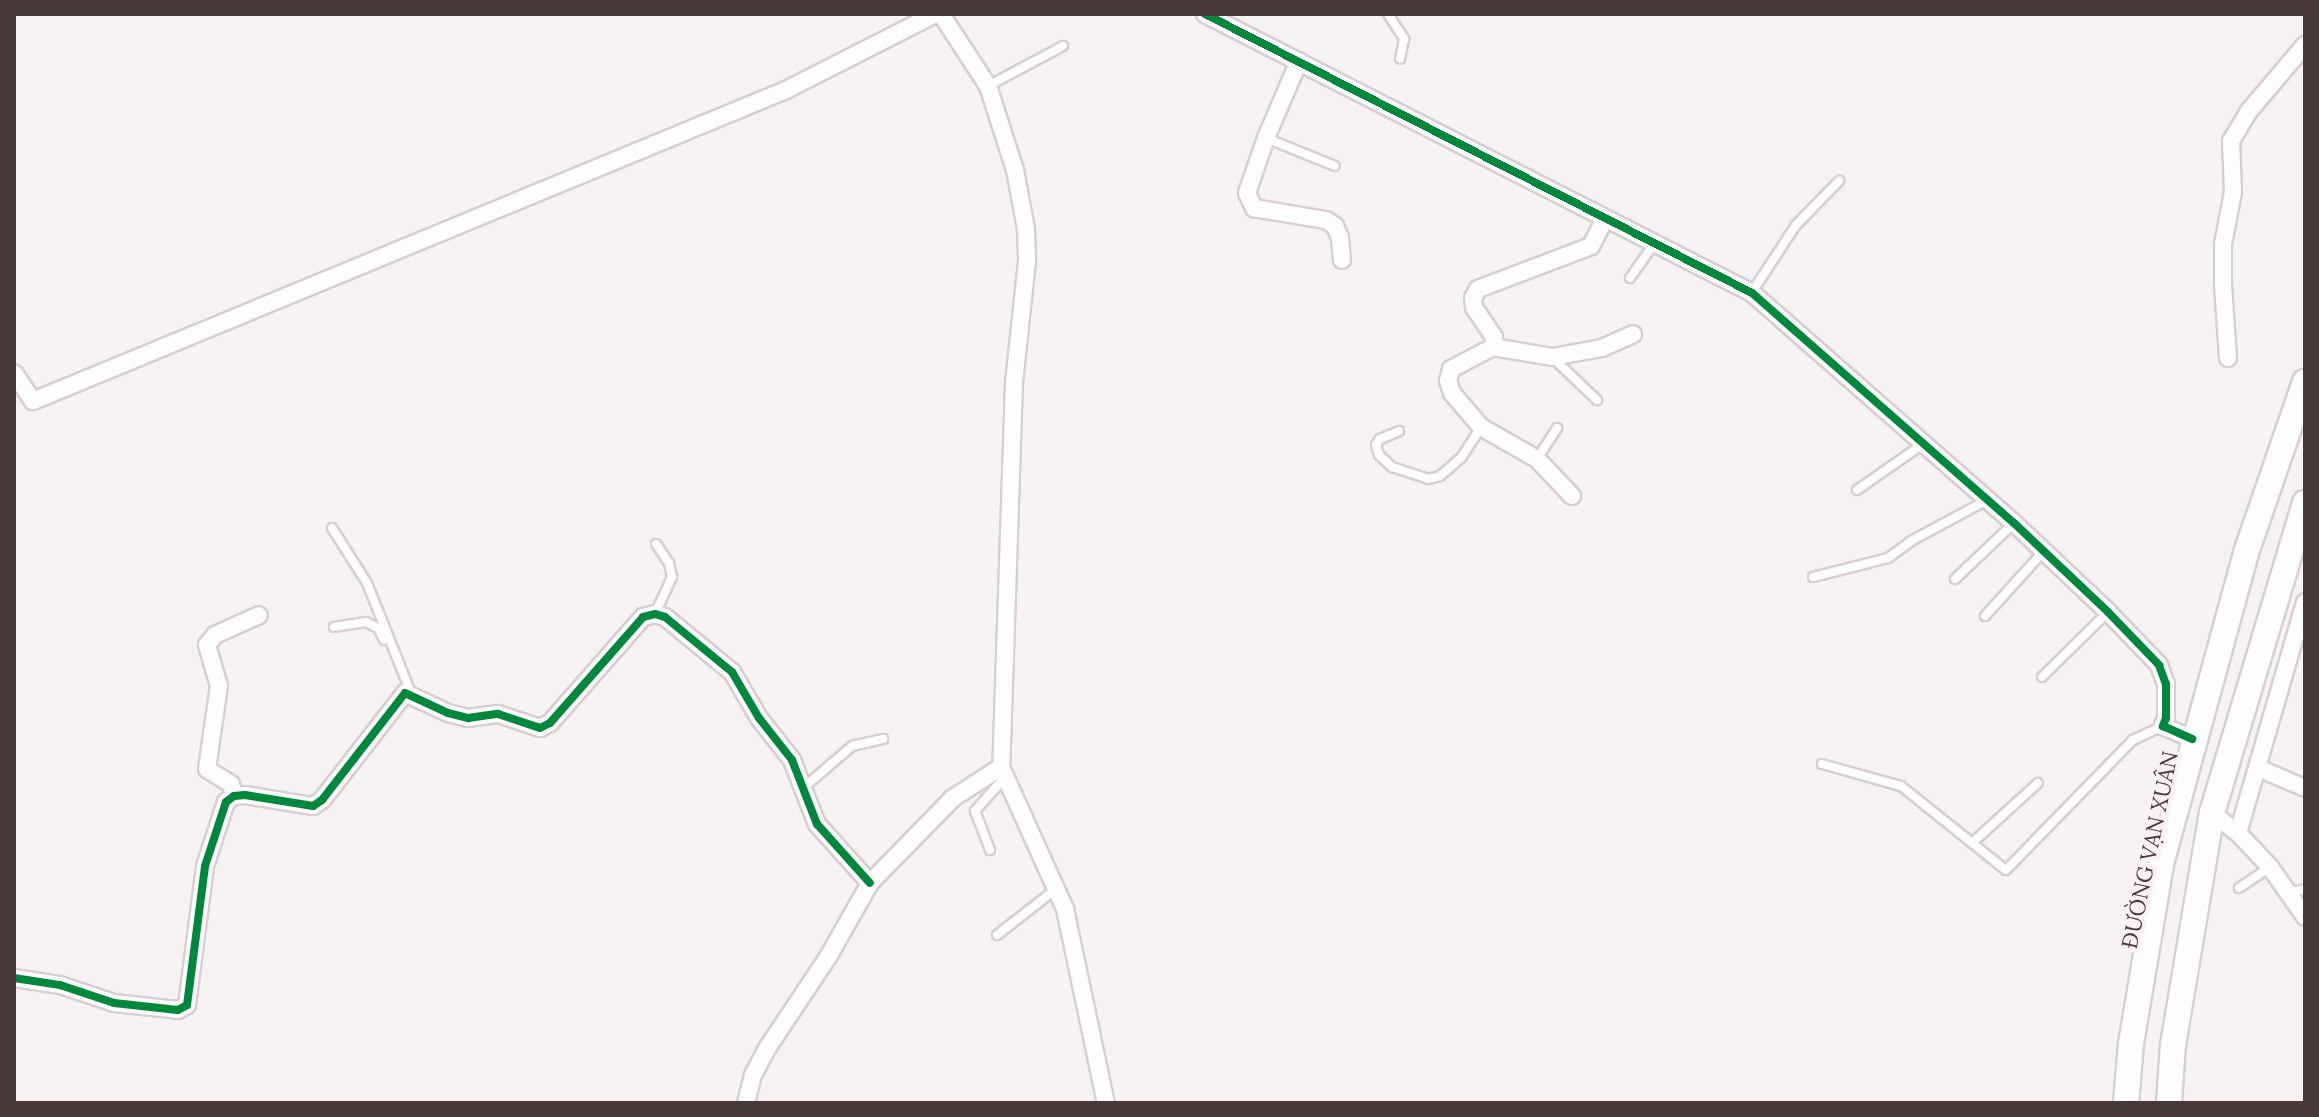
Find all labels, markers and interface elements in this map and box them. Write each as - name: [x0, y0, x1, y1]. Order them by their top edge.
- street label: ĐƯỜNG VẠN XUÂN: [2116, 749, 2184, 951]

